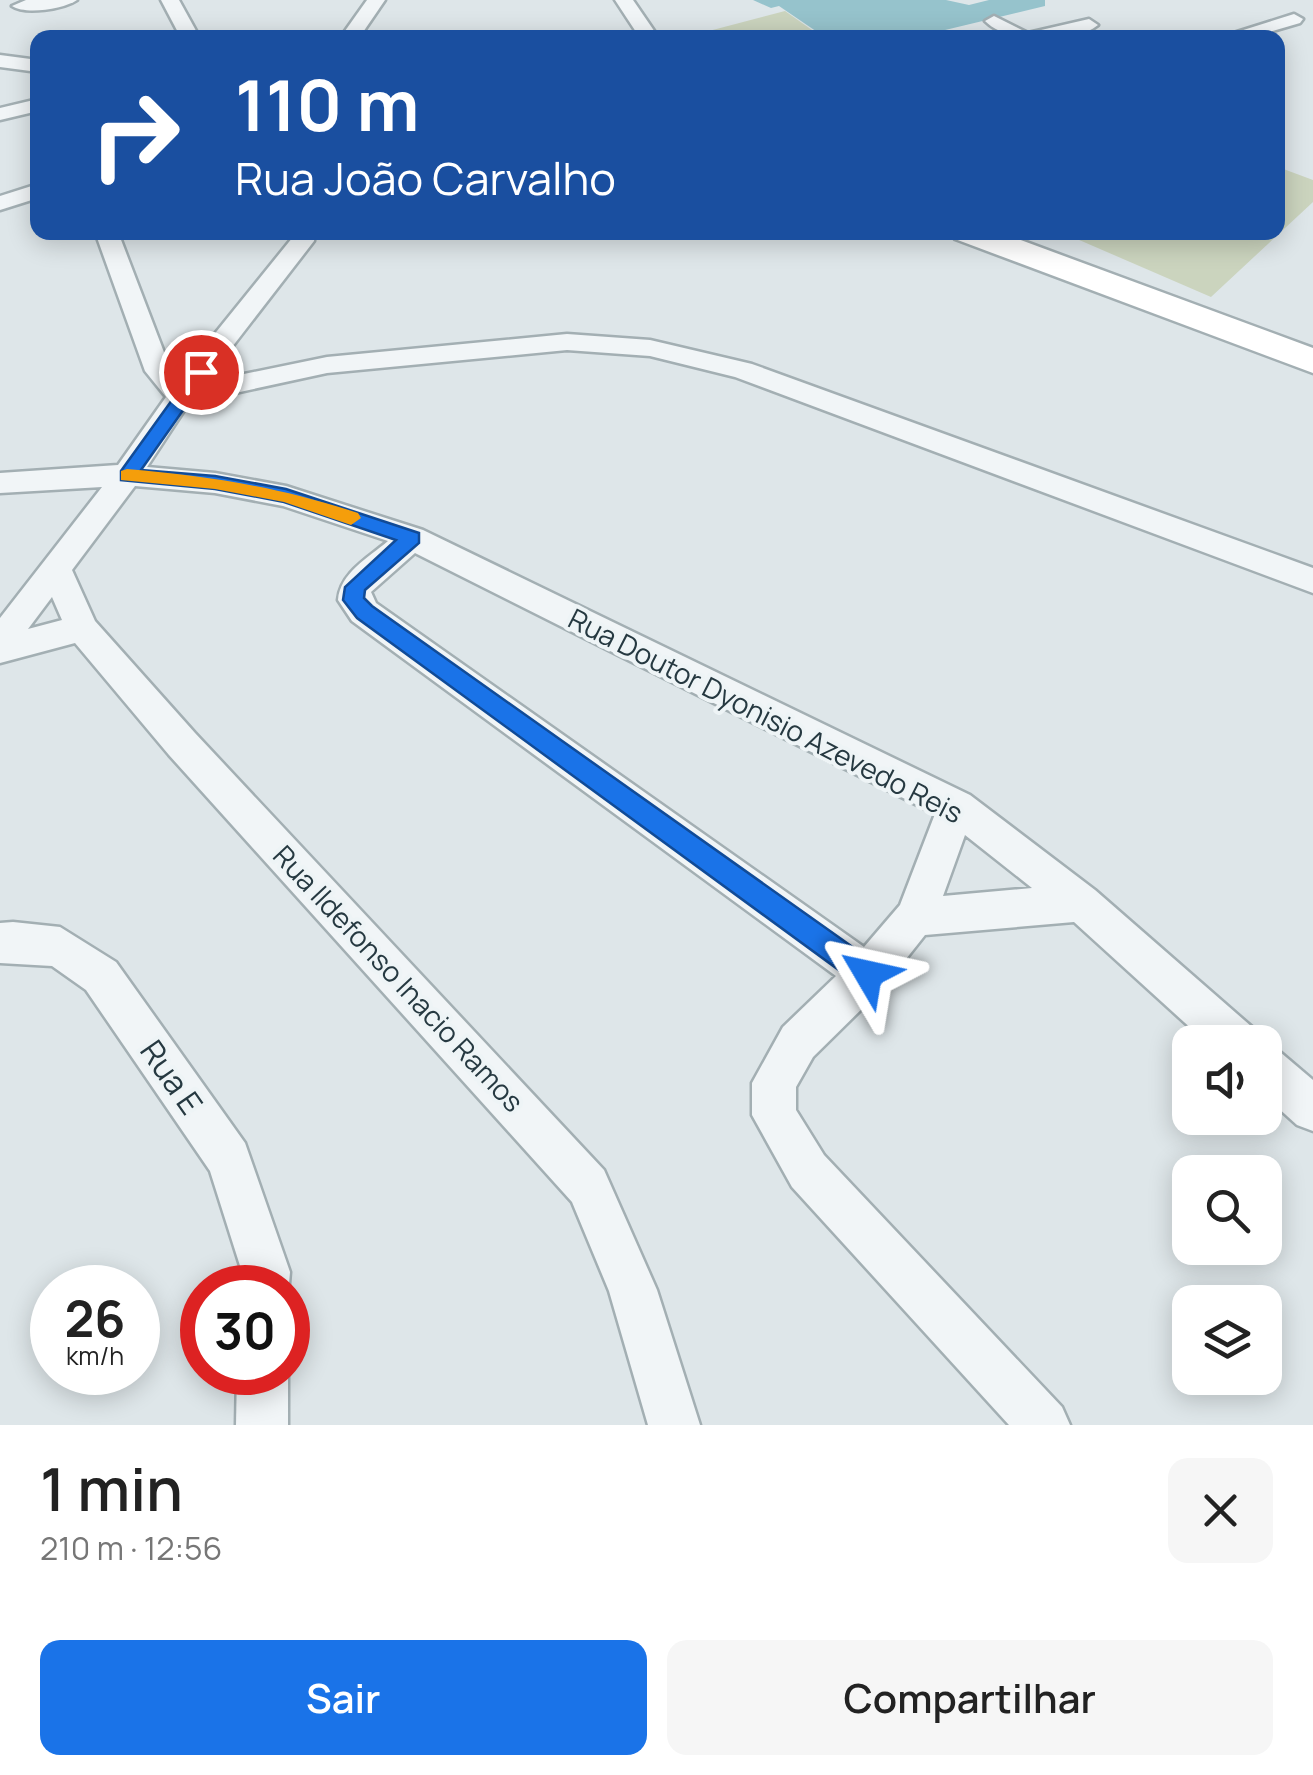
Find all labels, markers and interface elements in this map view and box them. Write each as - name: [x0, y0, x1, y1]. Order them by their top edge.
- text: 110 m: [235, 56, 419, 152]
- icon: right: [70, 70, 200, 200]
- text: Rua João Carvalho: [235, 147, 616, 209]
- pin: [159, 330, 244, 415]
- icon: arrive: [174, 345, 229, 400]
- street label: Rua Doutor Dyonisio Azevedo Reis: [562, 599, 970, 831]
- street label: Rua Ildefonso Inacio Ramos: [265, 837, 533, 1119]
- position arrow: [816, 922, 920, 1026]
- map controls: [1172, 1025, 1282, 1395]
- button: sound: [1172, 1025, 1282, 1135]
- street label: Rua E: [131, 1031, 213, 1123]
- button: search: [1172, 1155, 1282, 1265]
- speed limit sign: 30: [180, 1265, 310, 1395]
- text: 26: [65, 1284, 125, 1352]
- button: layers: [1172, 1285, 1282, 1395]
- text: km/h: [66, 1338, 124, 1373]
- text: 1 min: [40, 1447, 183, 1529]
- button: close: [1168, 1458, 1273, 1563]
- text: 210 m · 12:56: [40, 1526, 222, 1570]
- button: Sair: [40, 1640, 647, 1755]
- button: Compartilhar: [667, 1640, 1273, 1755]

